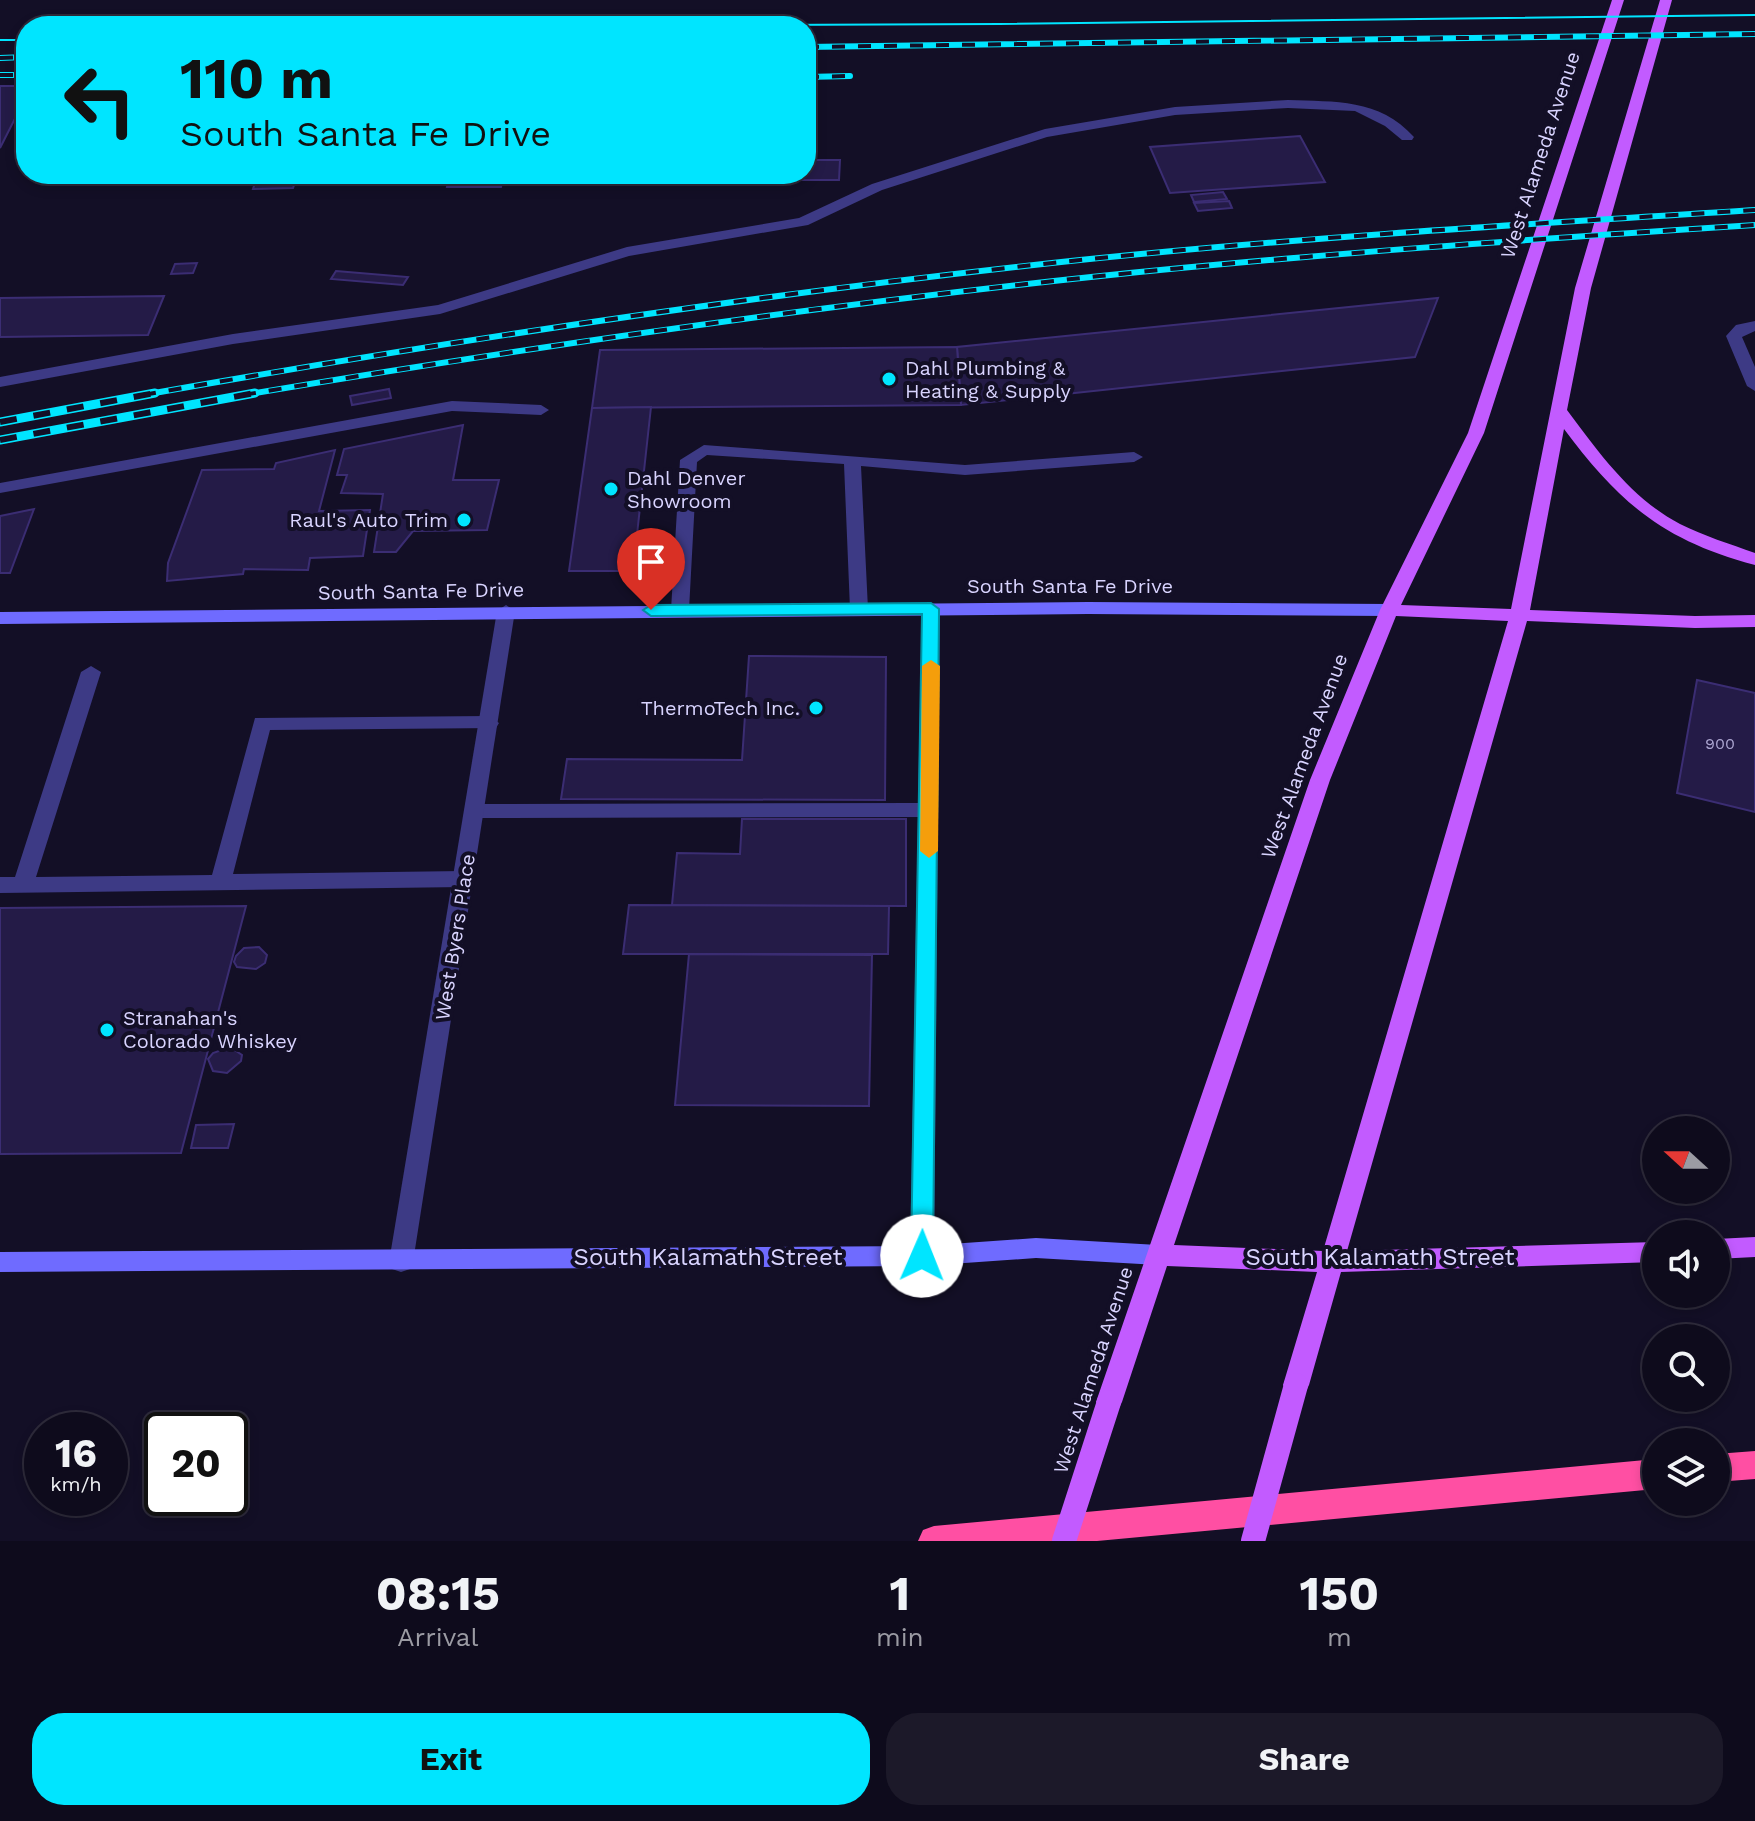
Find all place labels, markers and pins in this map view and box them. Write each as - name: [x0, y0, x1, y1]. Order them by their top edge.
- place label: Dahl Plumbing & Heating & Supply: [905, 356, 1072, 403]
- marker: Dahl Plumbing & Heating & Supply: [880, 370, 898, 388]
- place label: Dahl Denver Showroom: [627, 466, 746, 513]
- marker: Dahl Denver Showroom: [602, 480, 620, 498]
- place label: Raul's Auto Trim: [289, 508, 448, 532]
- marker: Raul's Auto Trim: [455, 511, 473, 529]
- pin: [617, 528, 685, 610]
- place label: ThermoTech Inc.: [641, 696, 800, 720]
- marker: ThermoTech Inc.: [807, 699, 825, 717]
- place label: Stranahan's Colorado Whiskey: [123, 1006, 297, 1053]
- marker: Stranahan's Colorado Whiskey: [98, 1021, 116, 1039]

